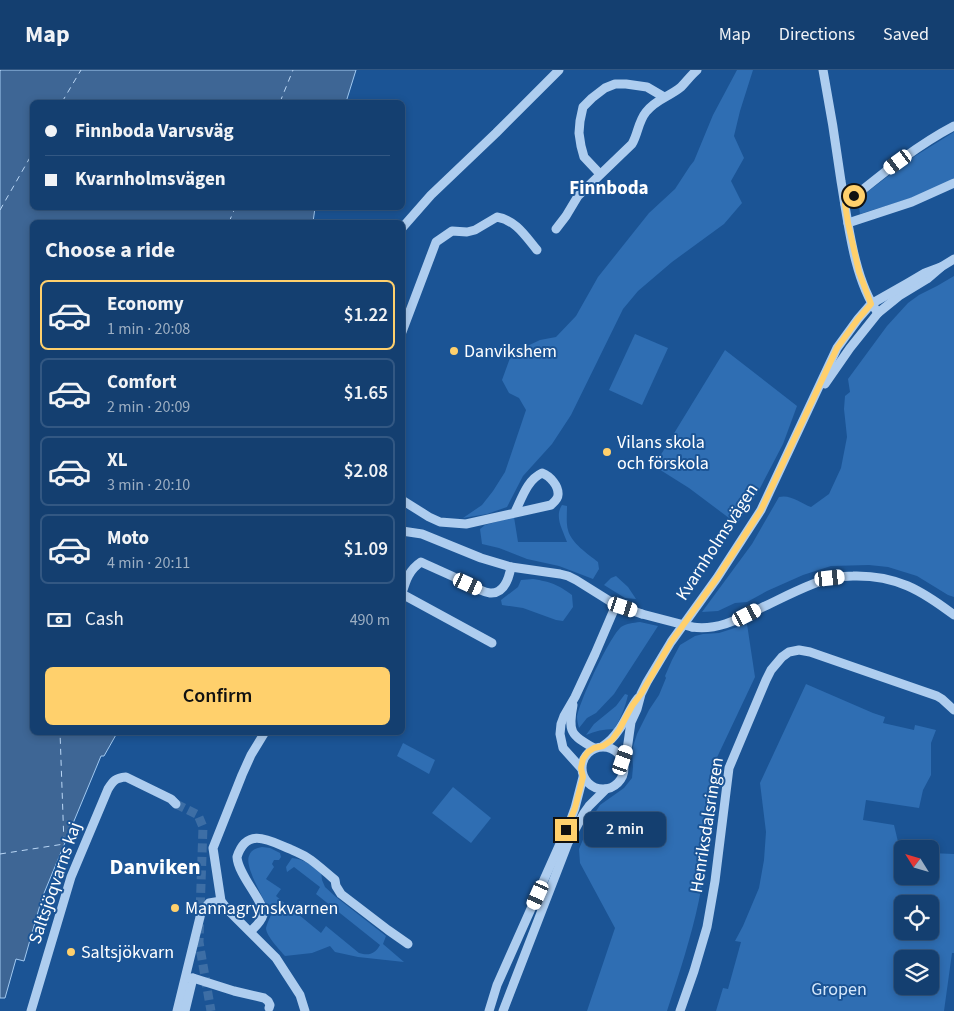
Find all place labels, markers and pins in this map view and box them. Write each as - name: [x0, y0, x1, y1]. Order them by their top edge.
- place label: Danvikshem: [464, 339, 557, 364]
- marker: Danvikshem: [448, 345, 460, 357]
- place label: Vilans skola och förskola: [617, 430, 709, 476]
- marker: Vilans skola och förskola: [601, 446, 613, 458]
- place label: Mannagrynskvarnen: [185, 896, 338, 921]
- marker: Mannagrynskvarnen: [169, 902, 181, 914]
- place label: Saltsjökvarn: [81, 940, 174, 965]
- marker: Saltsjökvarn: [65, 946, 77, 958]

